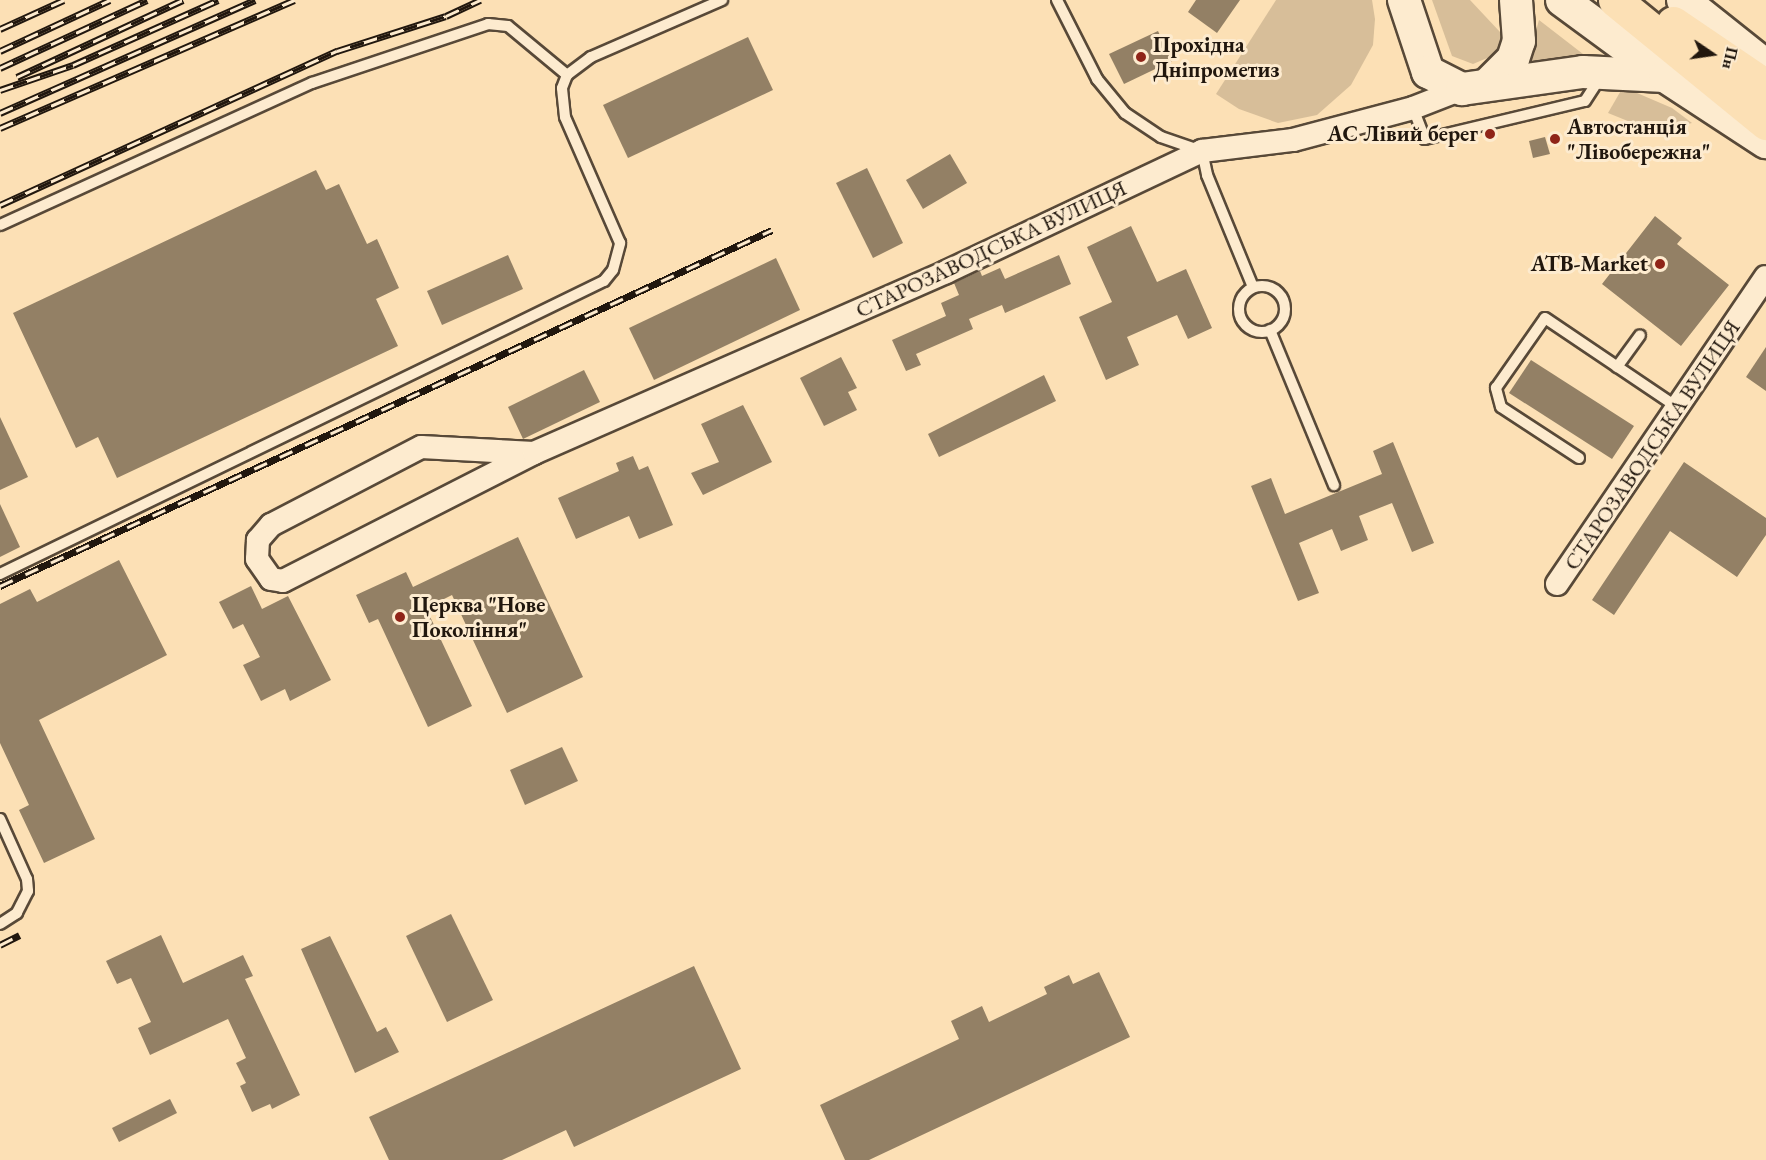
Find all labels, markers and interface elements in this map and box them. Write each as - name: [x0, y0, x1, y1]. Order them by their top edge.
- north arrow: [1682, 24, 1742, 84]
- place label: Прохідна Дніпрометиз: [1153, 31, 1280, 82]
- text: Пн: [1717, 45, 1743, 71]
- marker: Прохідна Дніпрометиз: [1134, 50, 1148, 64]
- place label: Автостанція "Лівобережна": [1567, 113, 1710, 164]
- place label: АС Лівий берег: [1327, 121, 1478, 147]
- marker: АС Лівий берег: [1483, 127, 1497, 141]
- marker: Автостанція "Лівобережна": [1548, 132, 1562, 146]
- street label: СТАРОЗАВОДСЬКА ВУЛИЦЯ: [851, 175, 1131, 323]
- place label: ATB-Market: [1531, 251, 1648, 277]
- marker: ATB-Market: [1653, 257, 1667, 271]
- street label: СТАРОЗАВОДСЬКА ВУЛИЦЯ: [1558, 315, 1746, 575]
- place label: Церква "Нове Покоління": [412, 591, 545, 642]
- marker: Церква "Нове Покоління": [393, 610, 407, 624]

